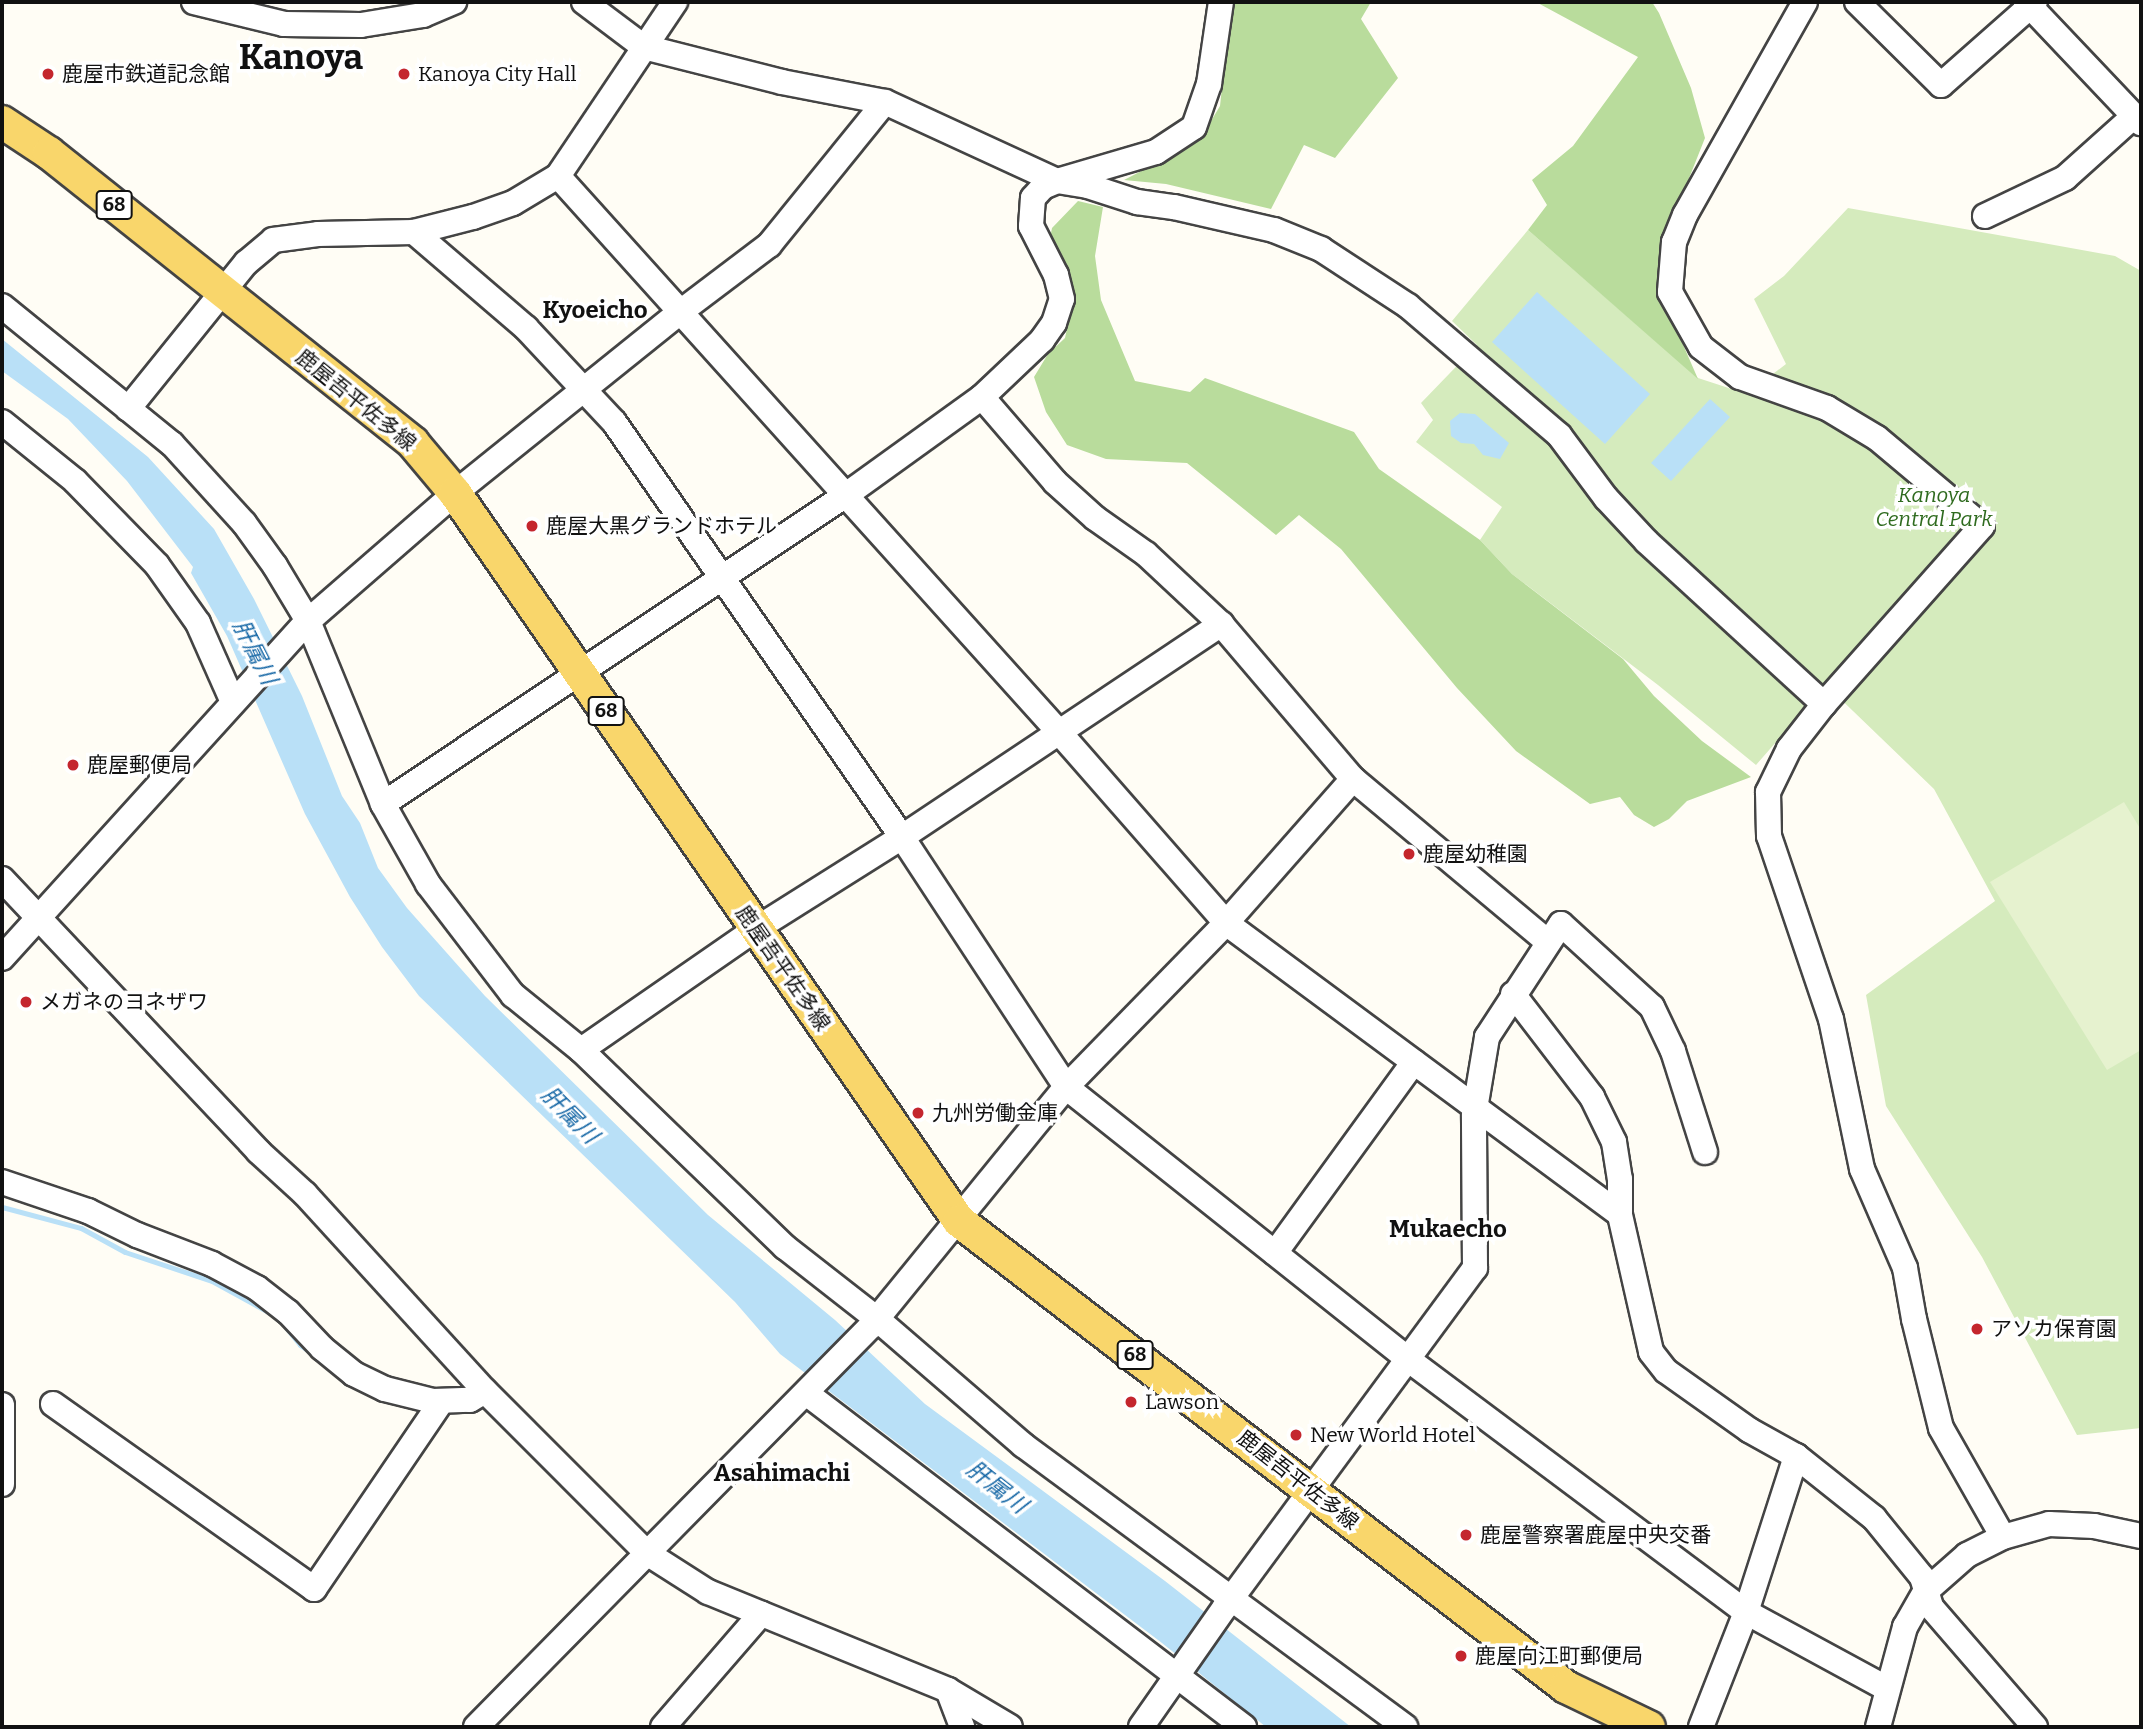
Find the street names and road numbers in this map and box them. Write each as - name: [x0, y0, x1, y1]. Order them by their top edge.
- road number: 68: [95, 190, 133, 220]
- street label: 鹿屋吾平佐多線: [291, 344, 421, 456]
- road number: 68: [587, 696, 625, 726]
- street label: 鹿屋吾平佐多線: [731, 901, 835, 1035]
- road number: 68: [1116, 1340, 1154, 1371]
- street label: 鹿屋吾平佐多線: [1232, 1425, 1364, 1535]

